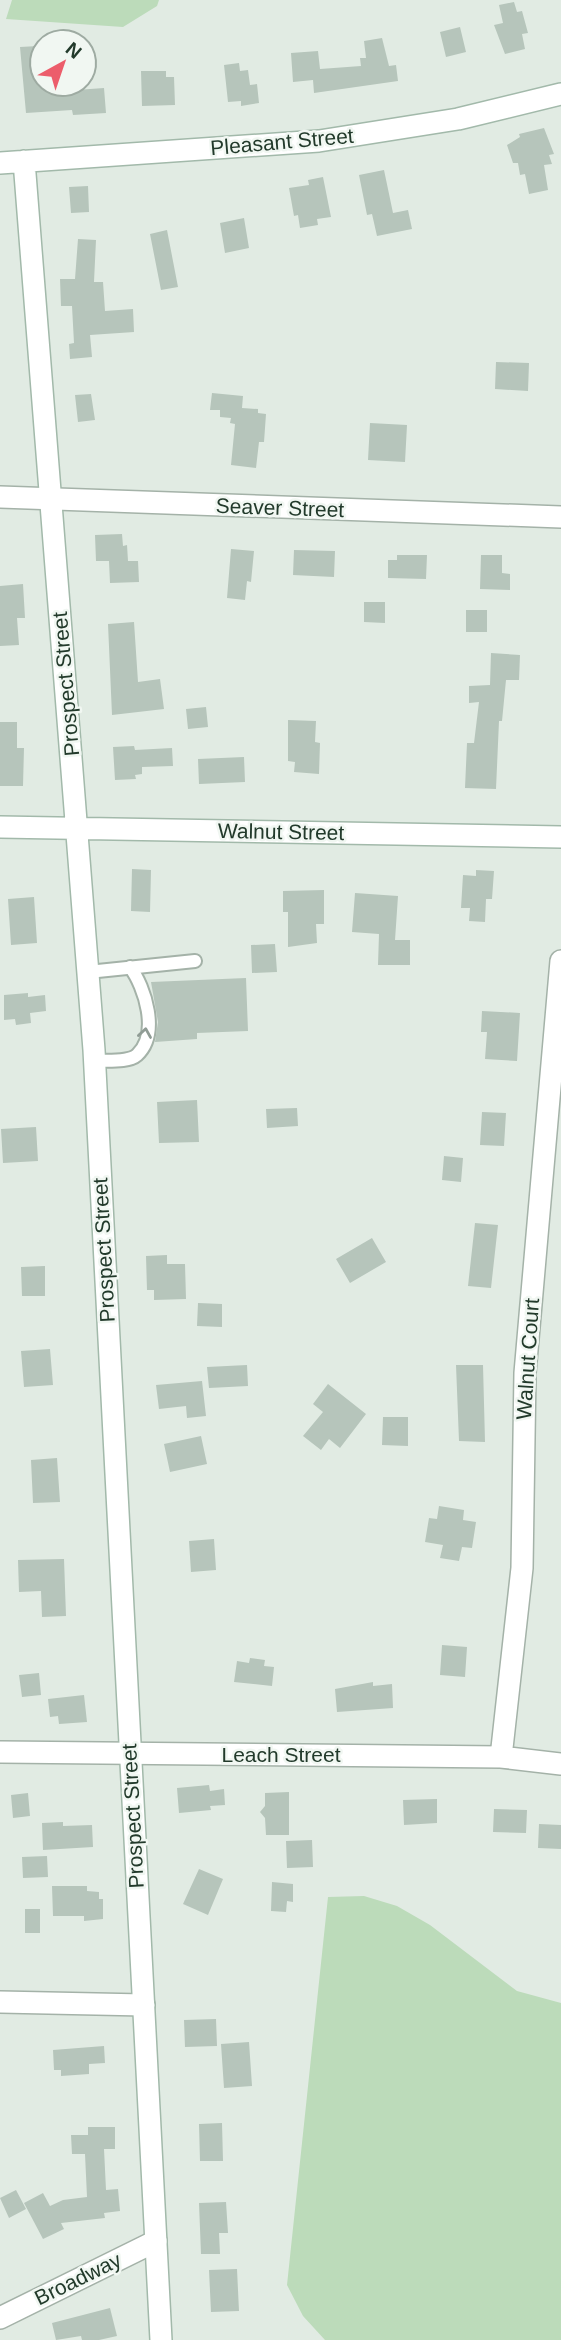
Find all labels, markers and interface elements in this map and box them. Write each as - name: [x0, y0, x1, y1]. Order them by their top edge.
- north arrow: [28, 28, 98, 98]
- text: N: [62, 38, 86, 63]
- street label: Pleasant Street: [209, 124, 355, 159]
- street label: Seaver Street: [215, 494, 345, 521]
- street label: Prospect Street: [48, 611, 83, 757]
- street label: Walnut Street: [218, 819, 345, 844]
- one-way arrow: [137, 1027, 152, 1039]
- street label: Prospect Street: [88, 1177, 119, 1323]
- street label: Walnut Court: [512, 1297, 543, 1421]
- street label: Prospect Street: [117, 1743, 148, 1889]
- street label: Leach Street: [221, 1743, 341, 1766]
- street label: Broadway: [31, 2248, 125, 2309]

